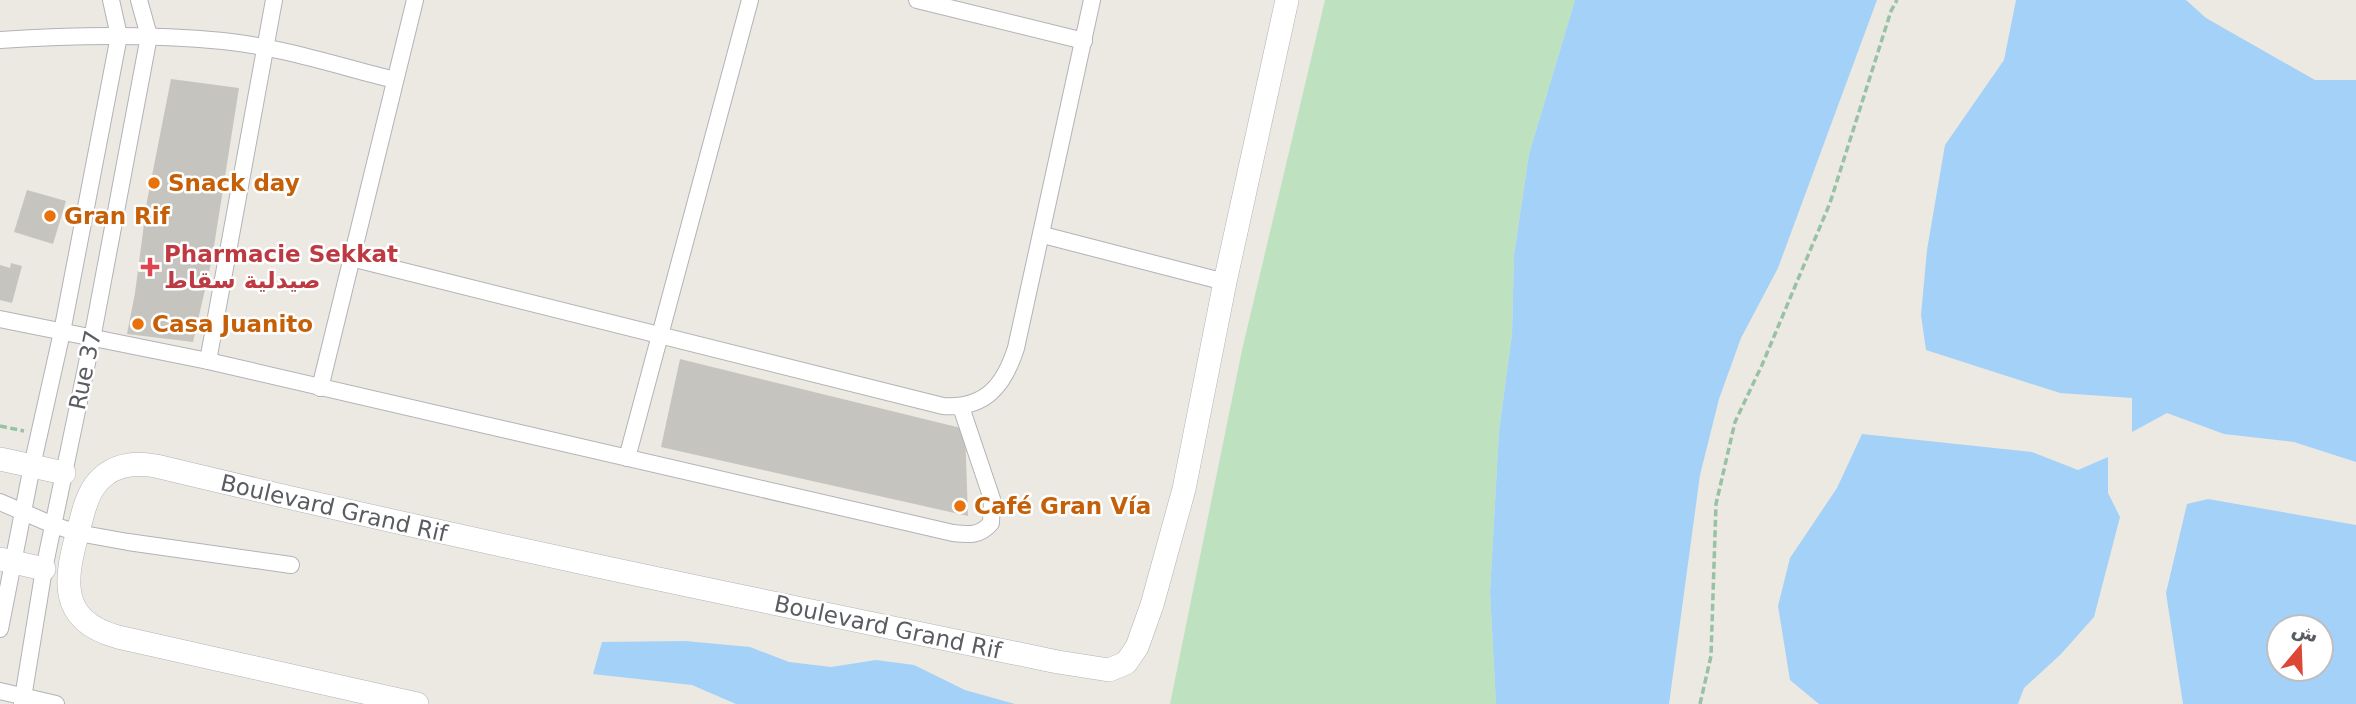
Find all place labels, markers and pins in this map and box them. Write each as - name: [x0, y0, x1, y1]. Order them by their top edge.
- place label: Snack day: [168, 170, 300, 196]
- marker: Snack day: [146, 175, 162, 191]
- place label: Gran Rif: [64, 203, 171, 229]
- marker: Gran Rif: [42, 208, 58, 224]
- place label: Pharmacie Sekkat صيدلية سقاط: [164, 241, 398, 293]
- marker: Pharmacie Sekkat صيدلية سقاط: [142, 259, 158, 275]
- place label: Casa Juanito: [152, 311, 313, 337]
- marker: Casa Juanito: [130, 316, 146, 332]
- place label: Café Gran Vía: [974, 493, 1151, 519]
- marker: Café Gran Vía: [952, 498, 968, 514]

